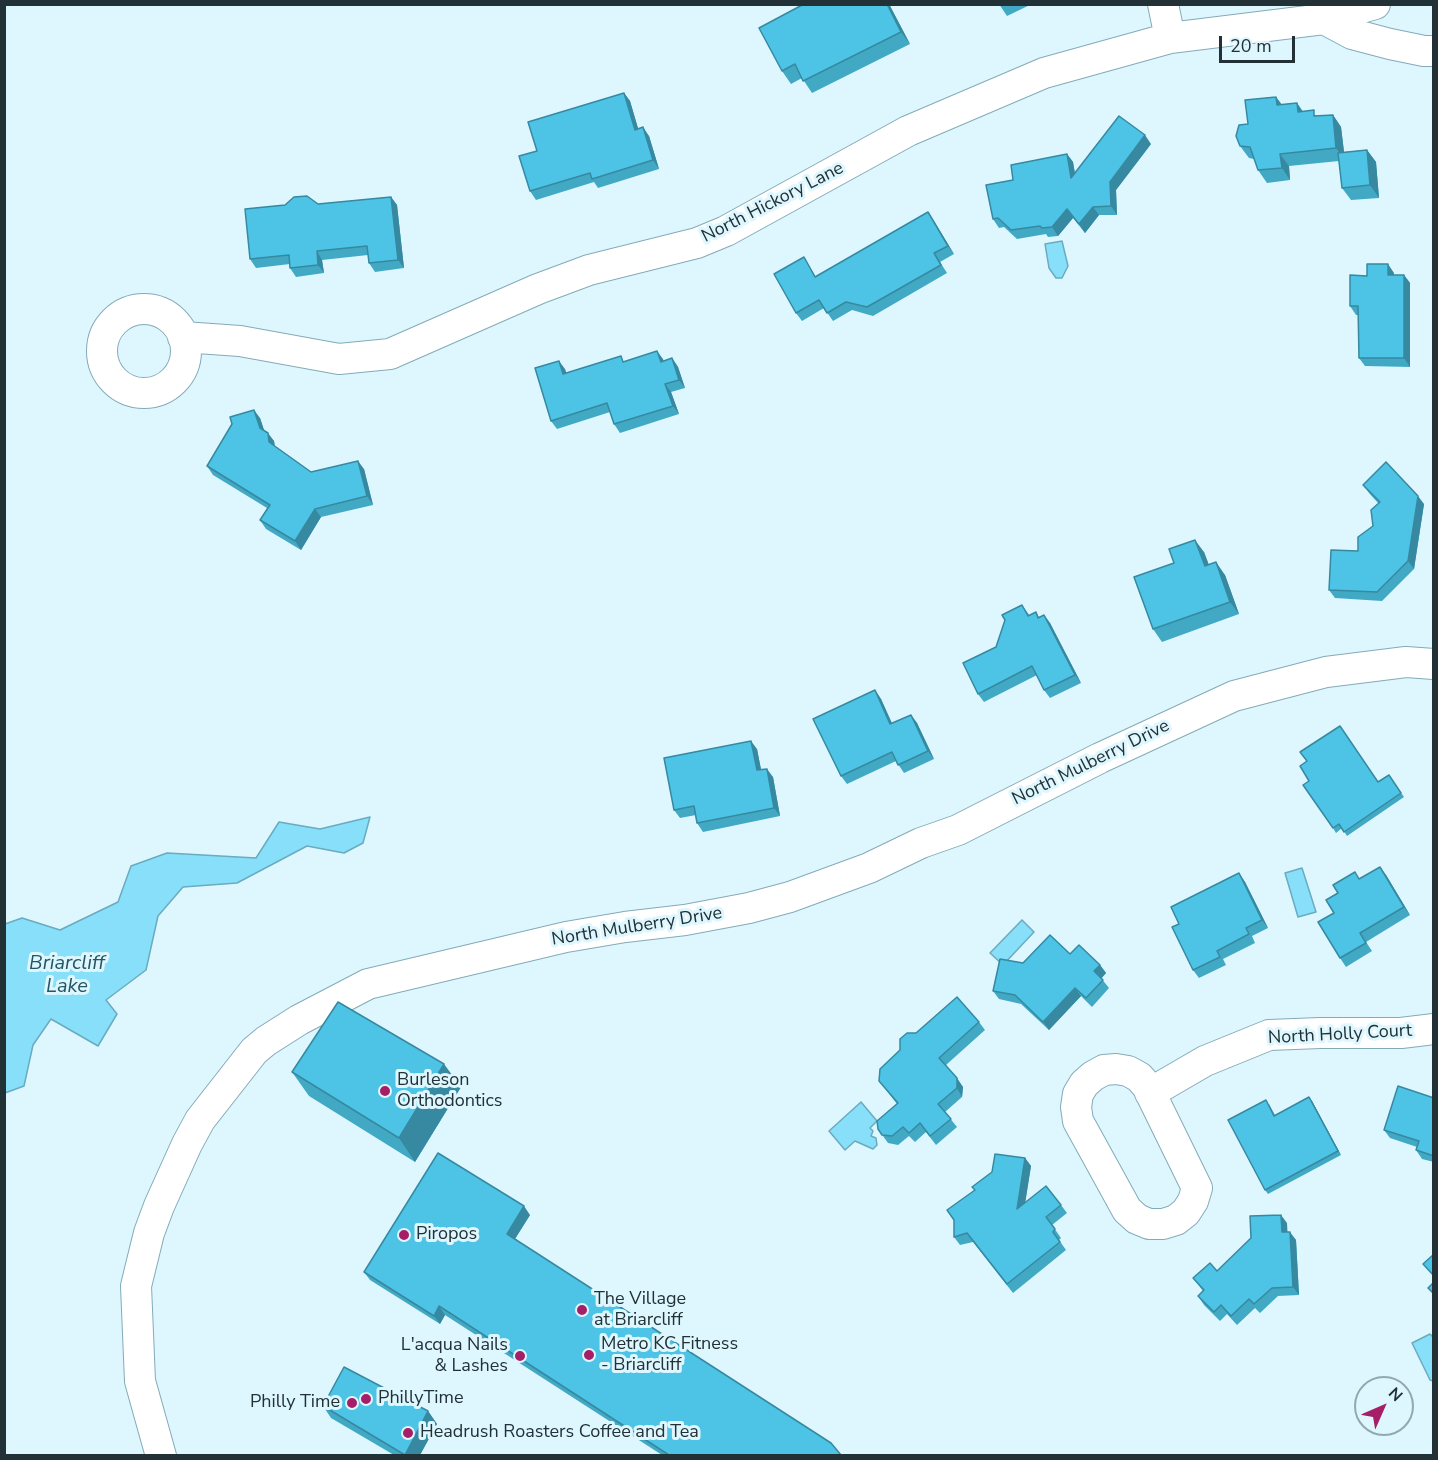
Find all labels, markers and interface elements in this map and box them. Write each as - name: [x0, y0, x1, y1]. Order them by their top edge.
- scale bar: [1222, 24, 1298, 62]
- text: 20 m: [1230, 34, 1272, 58]
- street label: North Hickory Lane: [698, 158, 848, 248]
- street label: North Mulberry Drive: [1009, 716, 1173, 810]
- street label: North Mulberry Drive: [550, 903, 724, 951]
- water label: Briarcliff Lake: [29, 952, 105, 999]
- street label: North Holly Court: [1267, 1020, 1413, 1050]
- place label: Burleson Orthodontics: [397, 1070, 502, 1112]
- marker: Burleson Orthodontics: [378, 1084, 392, 1098]
- place label: Piropos: [416, 1224, 477, 1246]
- marker: Piropos: [397, 1228, 411, 1242]
- place label: The Village at Briarcliff: [594, 1289, 686, 1332]
- marker: The Village at Briarcliff: [575, 1303, 589, 1317]
- place label: Metro KC Fitness - Briarcliff: [601, 1334, 738, 1376]
- place label: L'acqua Nails & Lashes: [401, 1335, 508, 1378]
- marker: Metro KC Fitness - Briarcliff: [582, 1348, 596, 1362]
- marker: L'acqua Nails & Lashes: [513, 1349, 527, 1363]
- north arrow: [1354, 1376, 1414, 1436]
- text: N: [1383, 1383, 1407, 1407]
- place label: PhillyTime: [378, 1388, 463, 1410]
- place label: Philly Time: [250, 1392, 340, 1414]
- marker: PhillyTime: [359, 1392, 373, 1406]
- marker: Philly Time: [345, 1396, 359, 1410]
- place label: Headrush Roasters Coffee and Tea: [420, 1422, 699, 1444]
- marker: Headrush Roasters Coffee and Tea: [401, 1426, 415, 1440]

